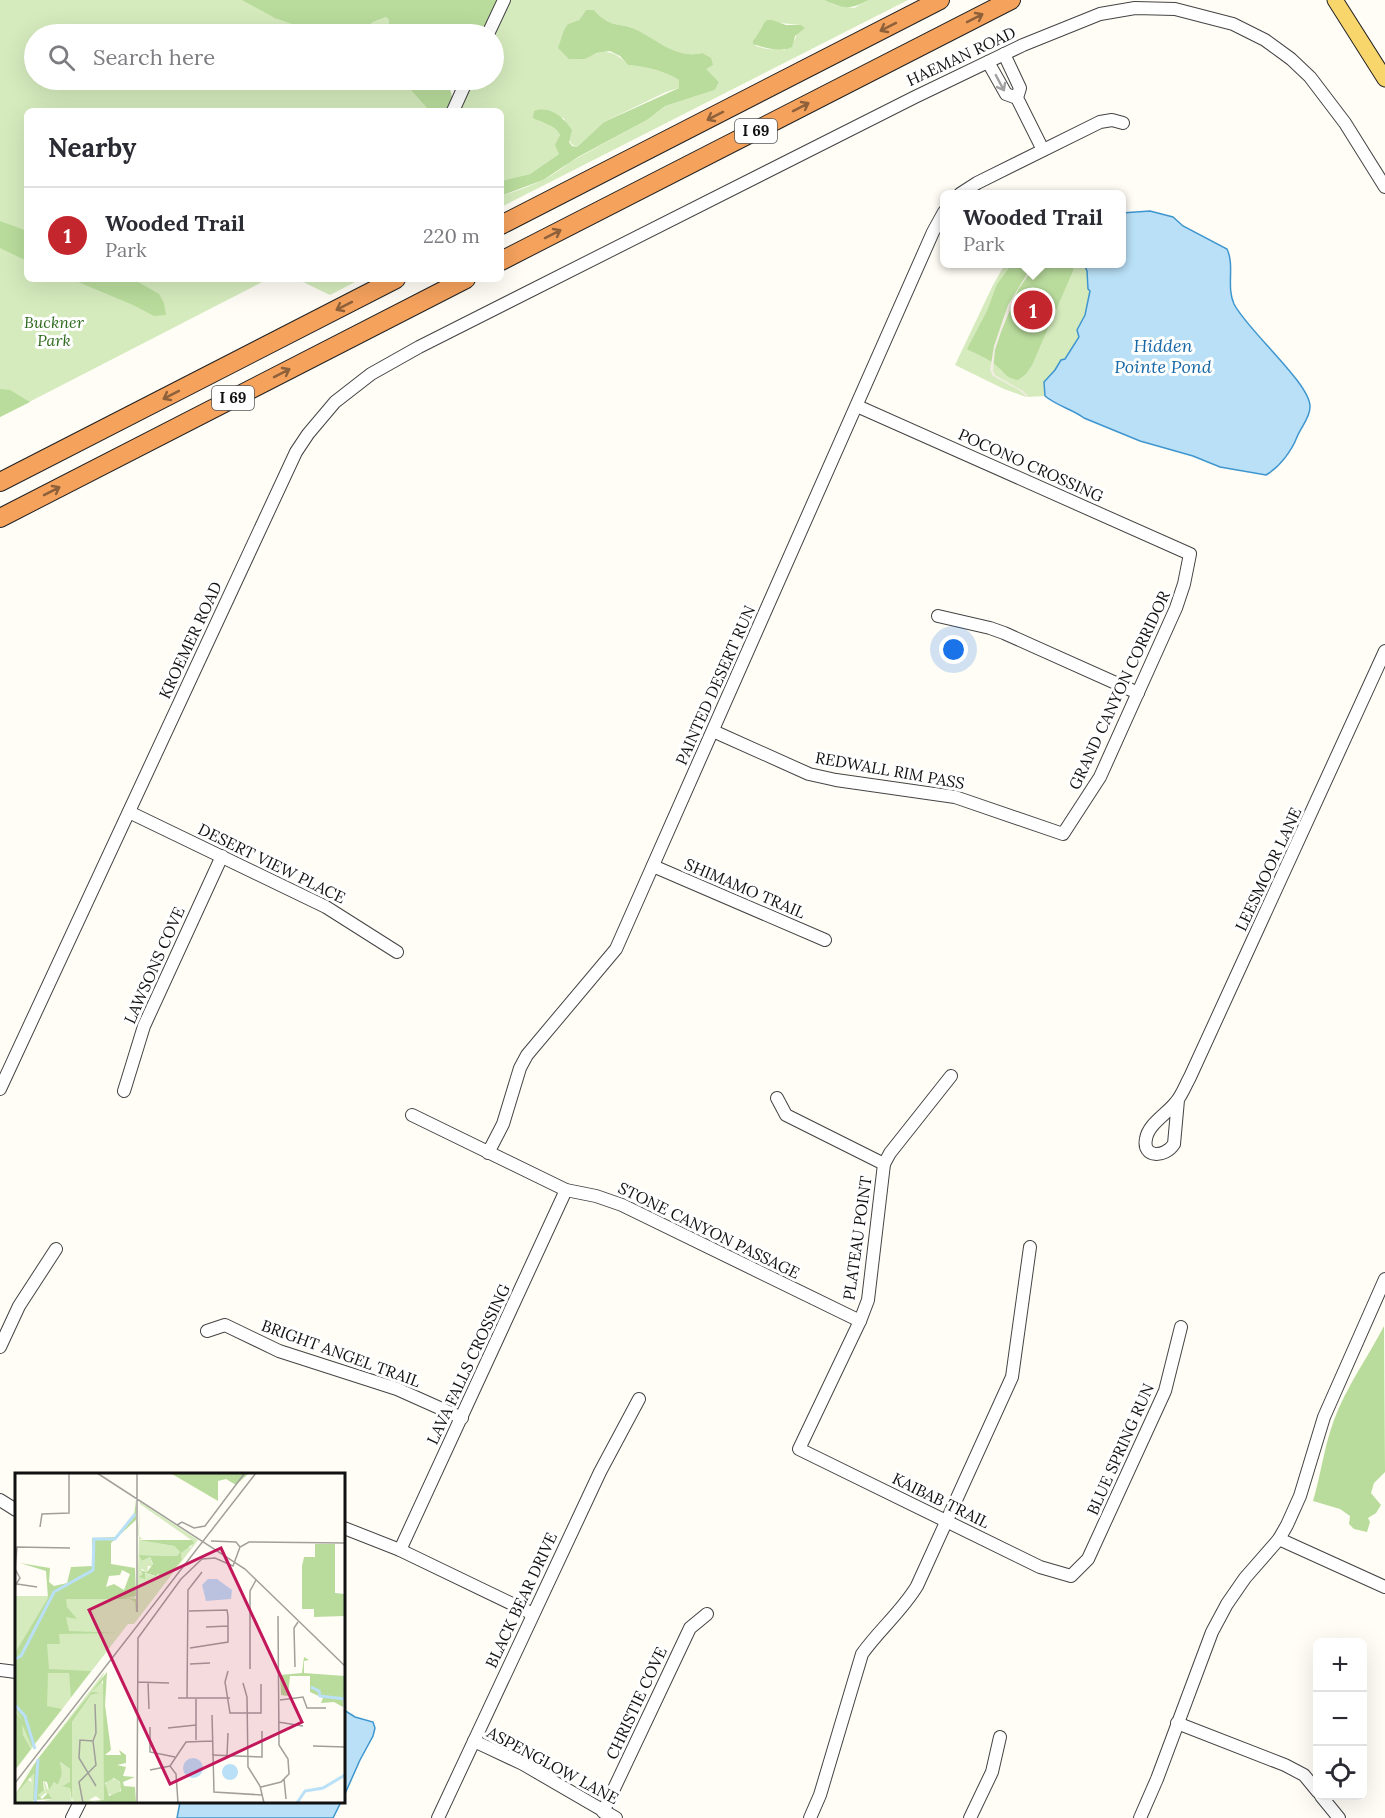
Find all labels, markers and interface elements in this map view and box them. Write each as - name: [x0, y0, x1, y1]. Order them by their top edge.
- one-way arrow: [966, 12, 984, 24]
- one-way arrow: [880, 21, 898, 33]
- street label: HAEMAN ROAD: [903, 22, 1019, 90]
- search box: [24, 24, 504, 90]
- icon: search: [45, 41, 78, 74]
- text: Search here: [93, 43, 215, 71]
- one-way arrow: [994, 74, 1006, 91]
- one-way arrow: [792, 101, 810, 113]
- one-way arrow: [706, 110, 724, 122]
- road number: I 69: [735, 119, 777, 143]
- text: Nearby: [48, 131, 136, 164]
- popup: [940, 190, 1126, 268]
- text: Wooded Trail: [963, 203, 1103, 231]
- text: Wooded Trail: [105, 209, 245, 237]
- text: 1: [63, 223, 72, 248]
- text: 220 m: [423, 223, 480, 248]
- one-way arrow: [544, 228, 562, 240]
- text: Park: [963, 231, 1005, 256]
- text: Park: [105, 237, 147, 262]
- pin: 1: [1014, 288, 1052, 332]
- one-way arrow: [336, 300, 354, 312]
- park label: Buckner Park: [24, 312, 85, 350]
- water label: Hidden Pointe Pond: [1114, 334, 1212, 378]
- one-way arrow: [272, 367, 290, 379]
- road number: I 69: [212, 386, 254, 410]
- one-way arrow: [162, 389, 180, 401]
- street label: POCONO CROSSING: [955, 424, 1107, 506]
- one-way arrow: [43, 485, 60, 497]
- street label: KROEMER ROAD: [154, 578, 226, 702]
- street label: GRAND CANYON CORRIDOR: [1064, 587, 1174, 793]
- street label: PAINTED DESERT RUN: [671, 602, 759, 768]
- your location: [939, 635, 968, 664]
- street label: REDWALL RIM PASS: [814, 747, 966, 793]
- street label: LEESMOOR LANE: [1231, 804, 1305, 934]
- street label: DESERT VIEW PLACE: [195, 819, 349, 907]
- street label: SHIMAMO TRAIL: [682, 854, 808, 922]
- street label: LAWSONS COVE: [119, 903, 189, 1027]
- street label: PLATEAU POINT: [838, 1175, 876, 1301]
- street label: STONE CANYON PASSAGE: [615, 1177, 803, 1283]
- street label: LAVA FALLS CROSSING: [422, 1281, 514, 1447]
- street label: BRIGHT ANGEL TRAIL: [259, 1315, 423, 1391]
- street label: BLUE SPRING RUN: [1082, 1380, 1158, 1518]
- street label: KAIBAB TRAIL: [889, 1468, 993, 1532]
- inset map: [15, 1473, 345, 1803]
- street label: BLACK BEAR DRIVE: [481, 1529, 561, 1671]
- map controls: [1313, 1638, 1367, 1800]
- button: +: [1313, 1638, 1367, 1692]
- street label: CHRISTIE COVE: [601, 1643, 671, 1763]
- button: −: [1313, 1692, 1367, 1746]
- street label: ASPENGLOW LANE: [483, 1721, 622, 1808]
- button: locate: [1313, 1746, 1367, 1800]

